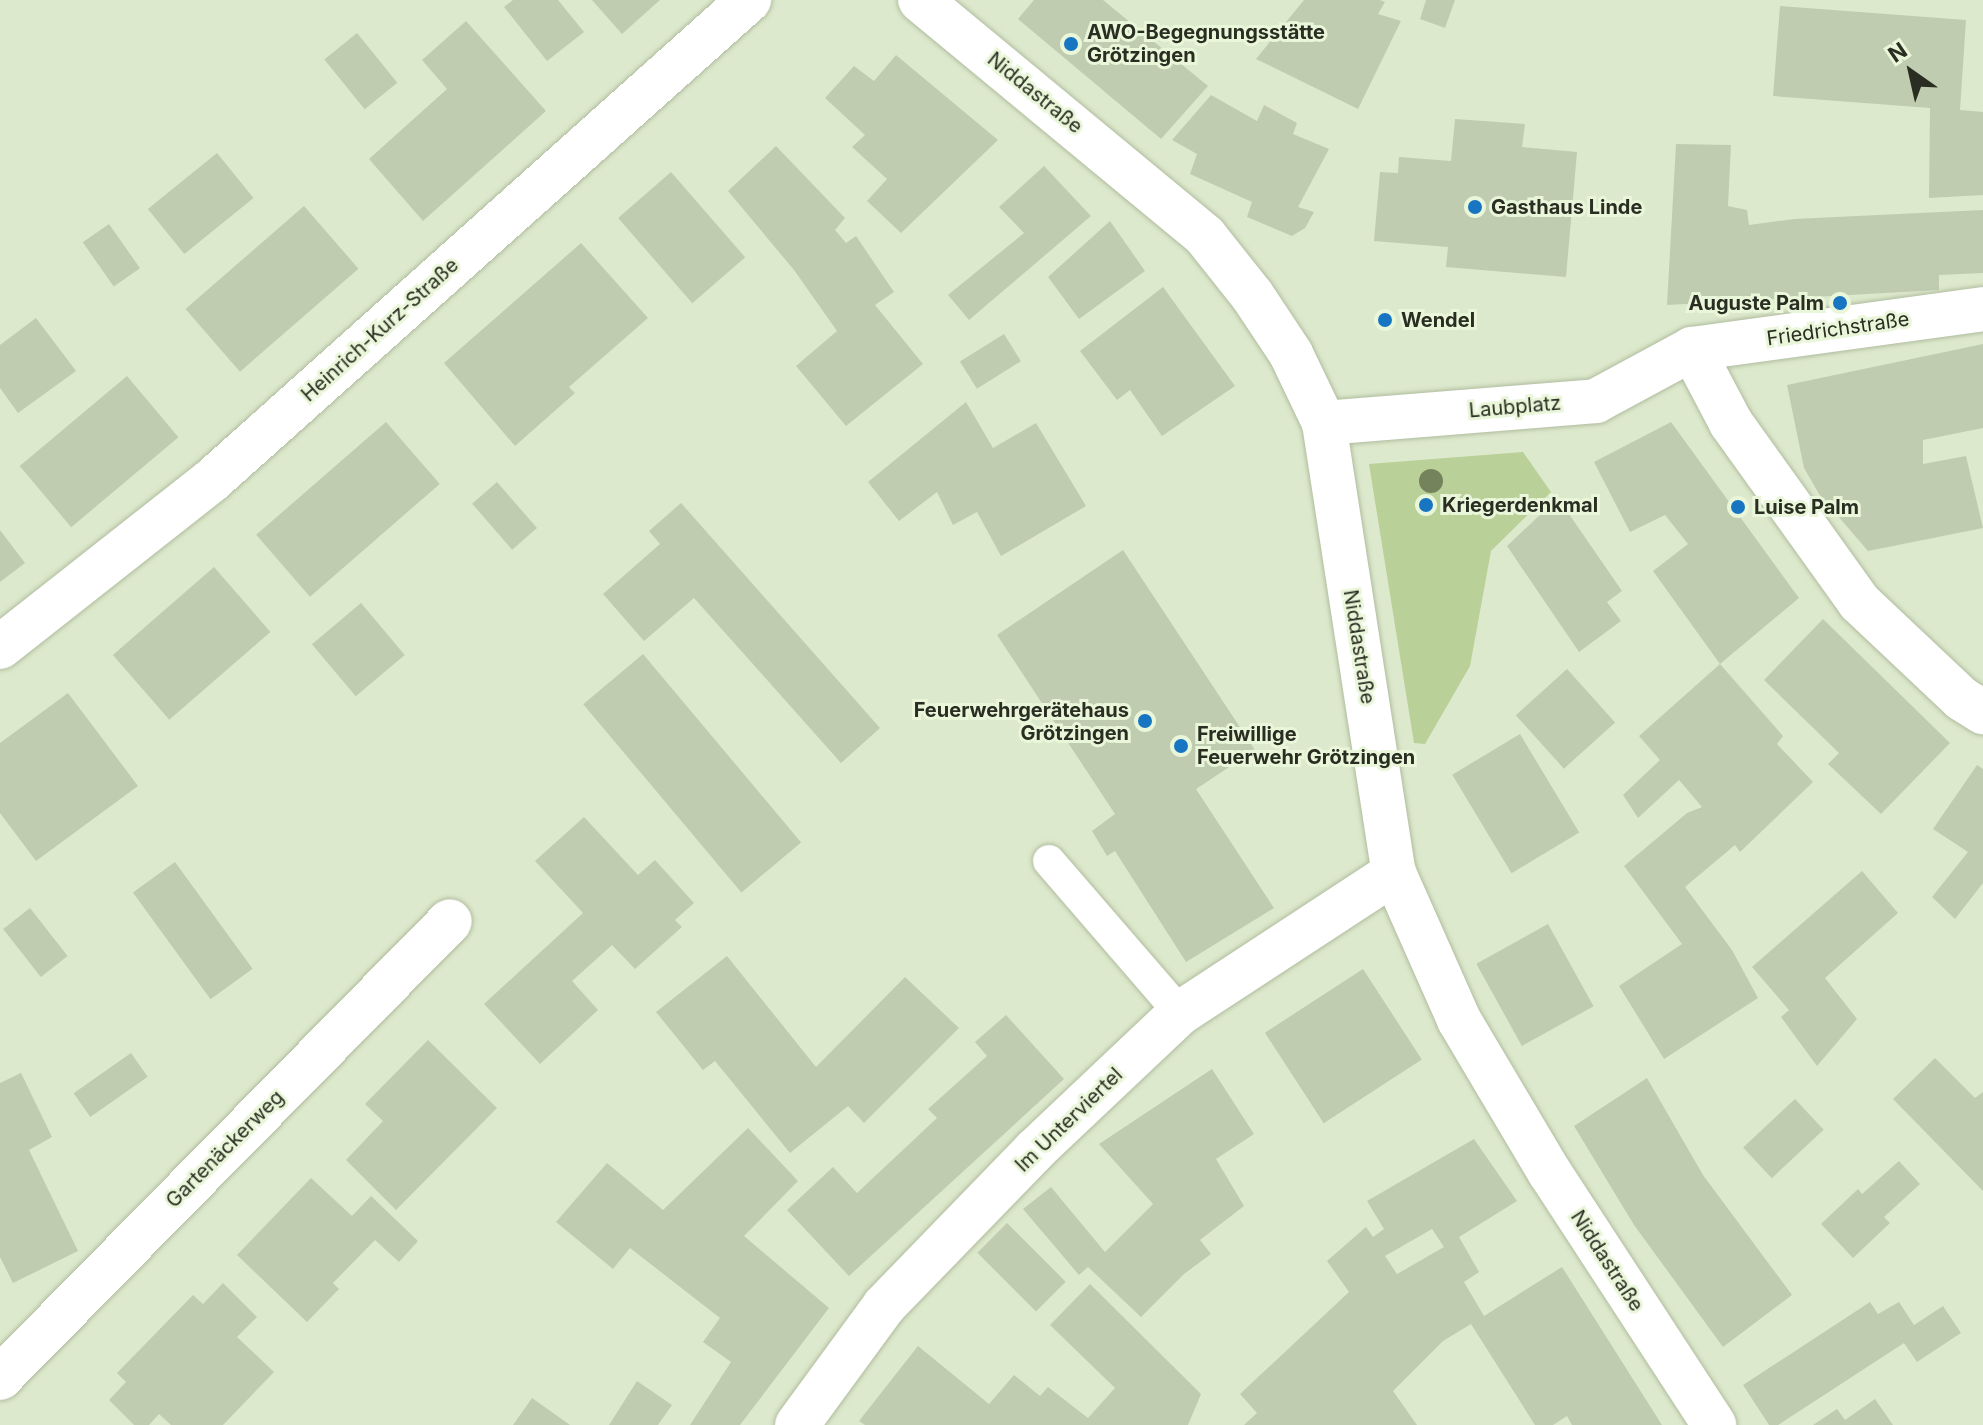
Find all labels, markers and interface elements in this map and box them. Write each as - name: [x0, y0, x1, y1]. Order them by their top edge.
- place label: AWO-Begegnungsstätte Grötzingen: [1087, 20, 1325, 67]
- north arrow: [1871, 32, 1951, 112]
- marker: AWO-Begegnungsstätte Grötzingen: [1062, 35, 1080, 53]
- text: N: [1883, 37, 1912, 68]
- street label: Niddastraße: [983, 47, 1087, 139]
- place label: Gasthaus Linde: [1491, 195, 1642, 219]
- marker: Gasthaus Linde: [1466, 198, 1484, 216]
- street label: Heinrich-Kurz-Straße: [297, 253, 463, 407]
- place label: Auguste Palm: [1689, 291, 1824, 315]
- marker: Auguste Palm: [1831, 294, 1849, 312]
- street label: Friedrichstraße: [1765, 307, 1911, 351]
- place label: Wendel: [1401, 308, 1475, 332]
- marker: Wendel: [1376, 311, 1394, 329]
- street label: Laubplatz: [1468, 391, 1562, 423]
- place label: Kriegerdenkmal: [1442, 493, 1598, 517]
- place label: Luise Palm: [1754, 495, 1859, 519]
- marker: Kriegerdenkmal: [1417, 496, 1435, 514]
- marker: Luise Palm: [1729, 498, 1747, 516]
- street label: Niddastraße: [1338, 588, 1380, 706]
- place label: Feuerwehrgerätehaus Grötzingen: [914, 698, 1129, 745]
- marker: Feuerwehrgerätehaus Grötzingen: [1136, 712, 1154, 730]
- place label: Freiwillige Feuerwehr Grötzingen: [1197, 722, 1415, 769]
- marker: Freiwillige Feuerwehr Grötzingen: [1172, 737, 1190, 755]
- street label: Im Unterviertel: [1010, 1063, 1128, 1177]
- street label: Gartenäckerweg: [161, 1085, 289, 1213]
- street label: Niddastraße: [1565, 1206, 1649, 1316]

